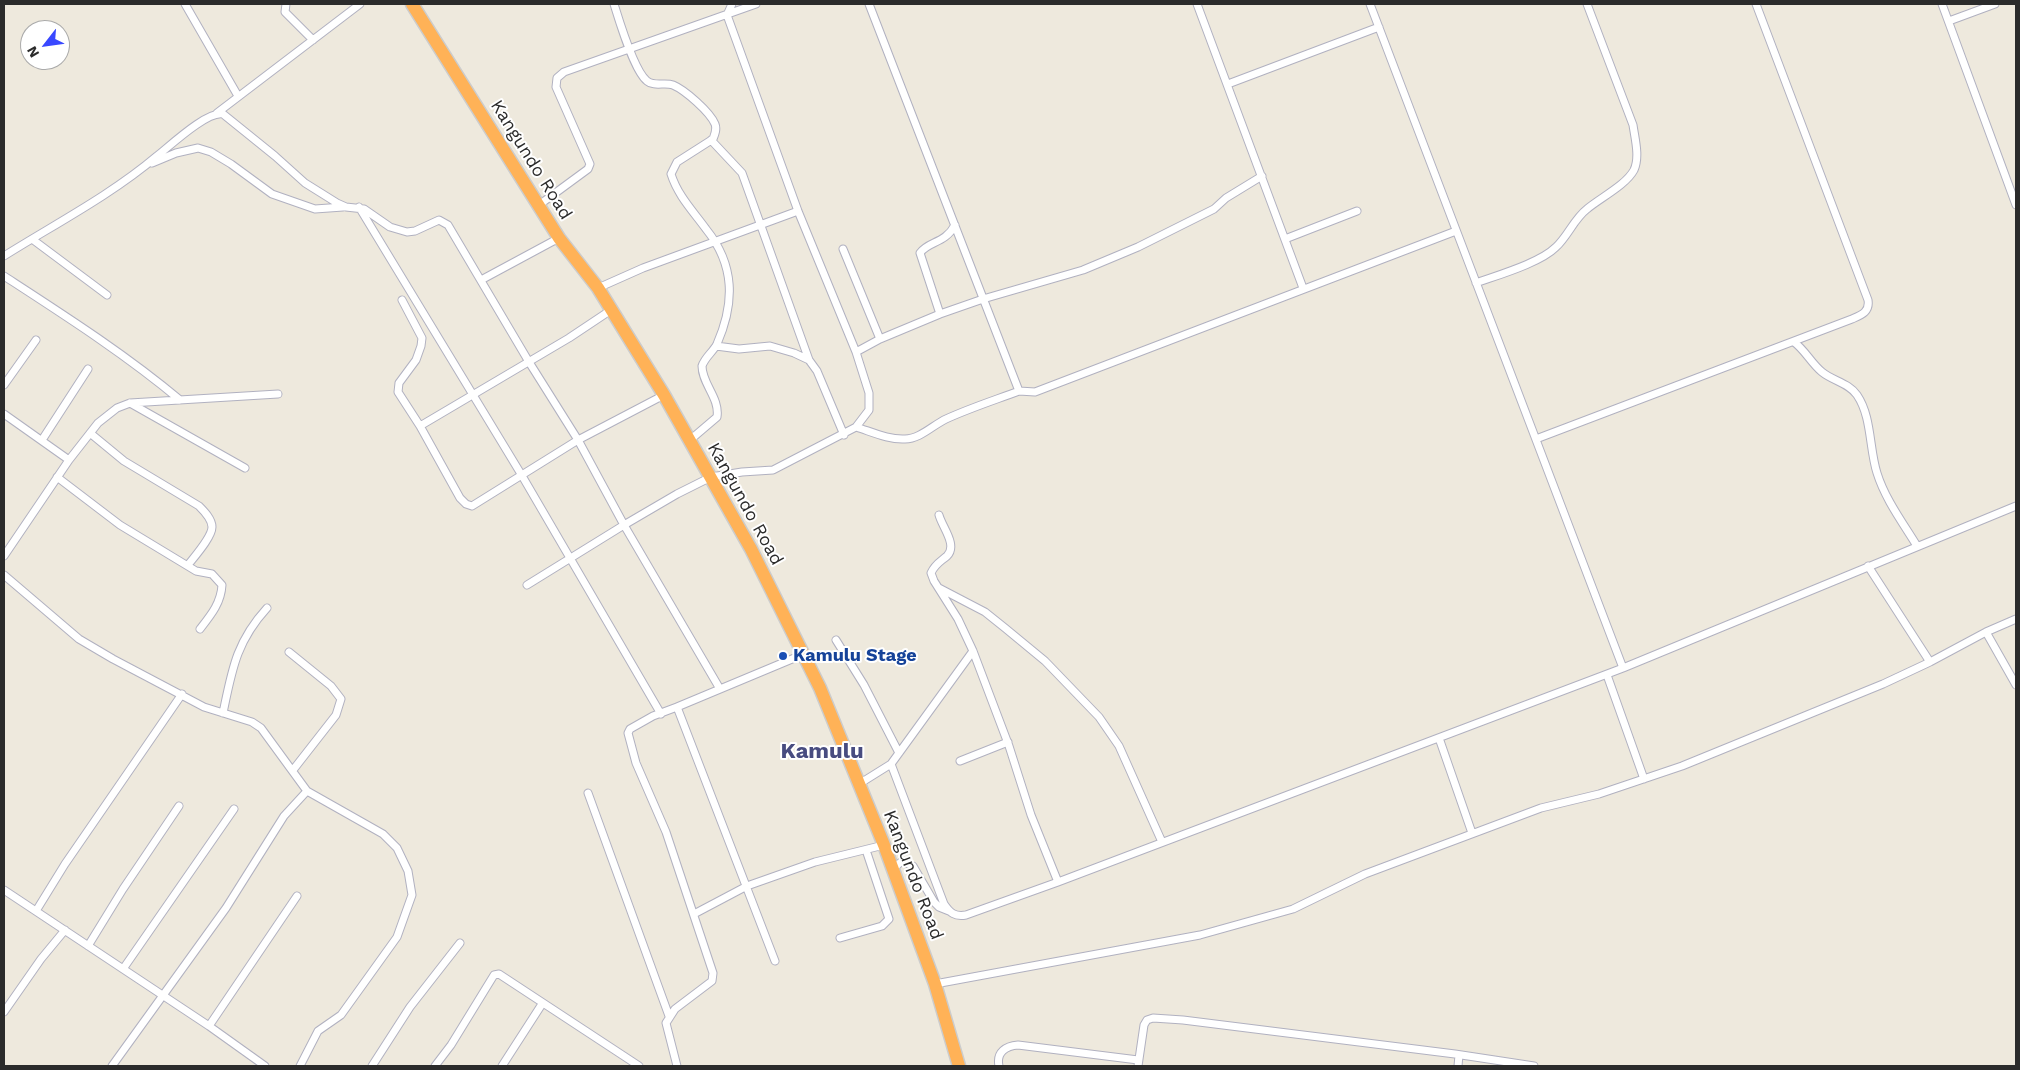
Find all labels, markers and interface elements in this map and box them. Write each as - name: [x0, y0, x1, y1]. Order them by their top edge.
- north arrow: [20, 20, 70, 70]
- text: N: [23, 44, 42, 60]
- street label: Kangundo Road: [486, 96, 576, 224]
- street label: Kangundo Road: [702, 439, 788, 569]
- place label: Kamulu Stage: [793, 645, 917, 667]
- marker: Kamulu Stage: [777, 650, 789, 662]
- district label: Kamulu: [781, 739, 863, 765]
- street label: Kangundo Road: [878, 807, 948, 943]

